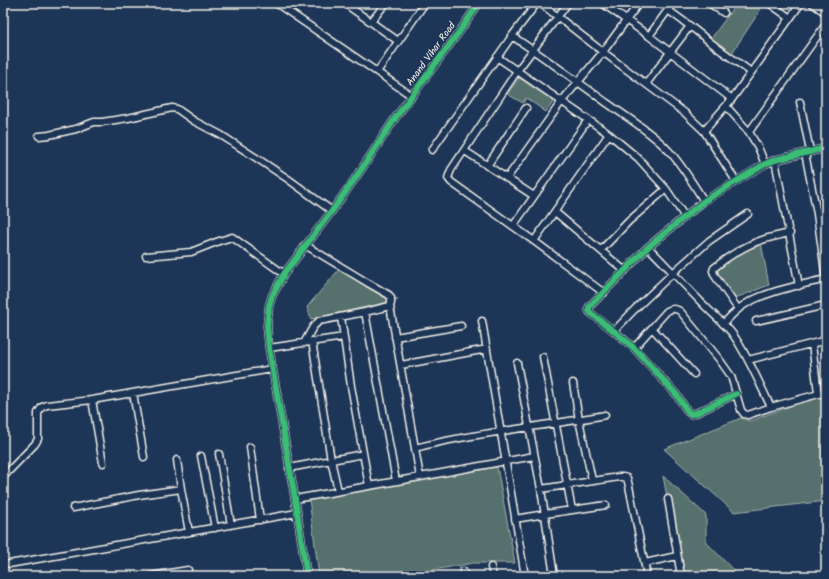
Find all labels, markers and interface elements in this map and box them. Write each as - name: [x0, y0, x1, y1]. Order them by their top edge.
- street label: Anand Vihar Road: [402, 18, 460, 89]

